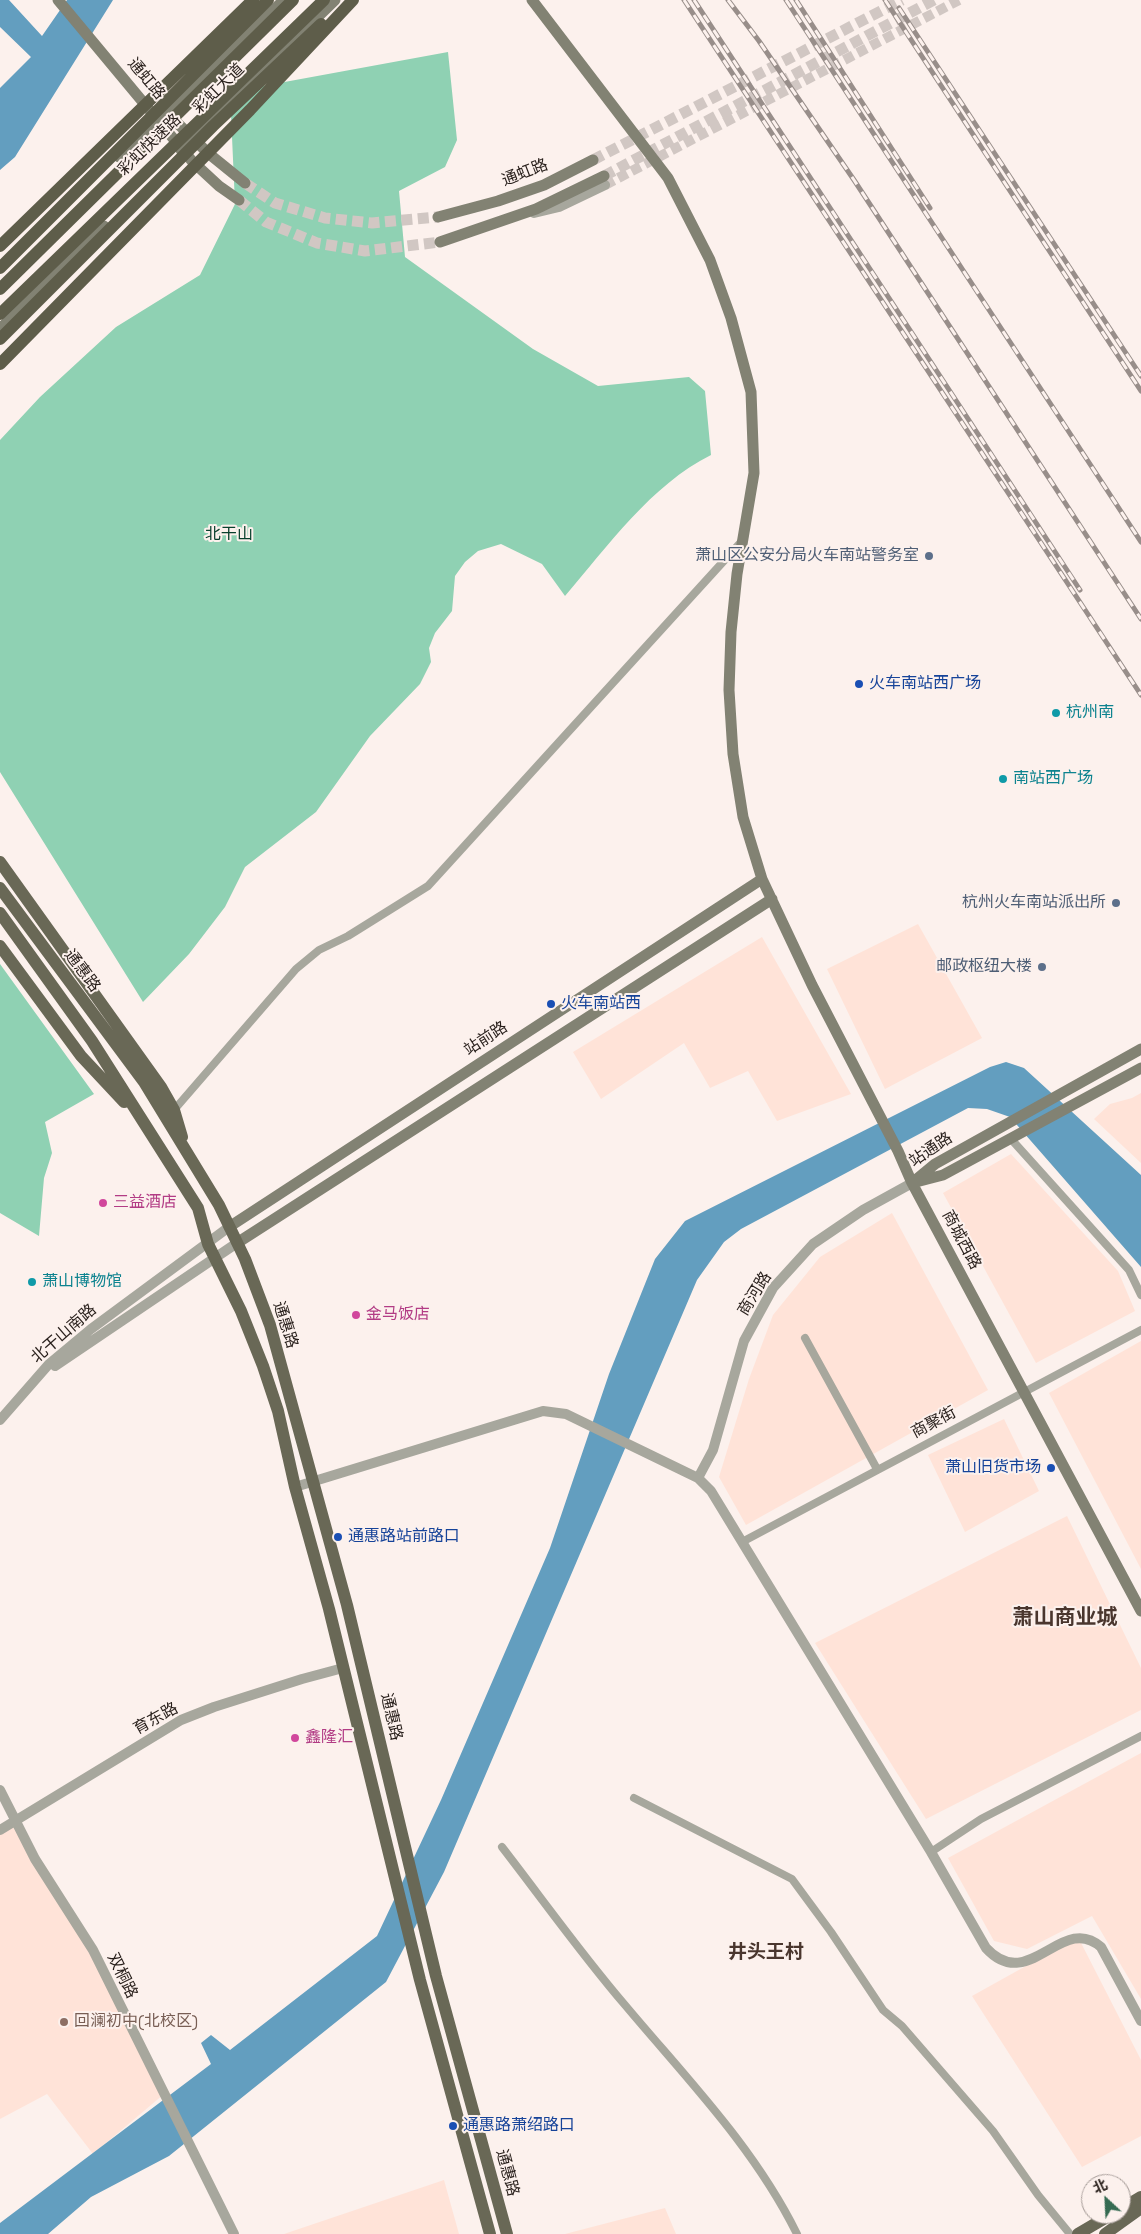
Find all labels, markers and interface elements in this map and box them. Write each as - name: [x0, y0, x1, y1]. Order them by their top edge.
- street label: 通虹路: [123, 54, 169, 104]
- street label: 彩虹大道: [189, 60, 249, 118]
- street label: 彩虹快速路: [115, 110, 185, 180]
- street label: 通虹路: [499, 155, 551, 191]
- park label: 北干山: [205, 525, 253, 545]
- place label: 萧山区公安分局火车南站警务室: [695, 546, 919, 566]
- marker: 萧山区公安分局火车南站警务室: [923, 550, 935, 562]
- place label: 火车南站西广场: [869, 674, 981, 694]
- marker: 火车南站西广场: [853, 678, 865, 690]
- place label: 杭州南: [1066, 703, 1114, 723]
- marker: 杭州南: [1050, 707, 1062, 719]
- place label: 南站西广场: [1013, 769, 1093, 789]
- marker: 南站西广场: [997, 773, 1009, 785]
- place label: 杭州火车南站派出所: [962, 893, 1106, 913]
- marker: 杭州火车南站派出所: [1110, 897, 1122, 909]
- street label: 通惠路: [60, 946, 104, 996]
- place label: 邮政枢纽大楼: [936, 957, 1032, 977]
- marker: 邮政枢纽大楼: [1036, 961, 1048, 973]
- place label: 火车南站西: [561, 994, 641, 1014]
- marker: 火车南站西: [545, 998, 557, 1010]
- street label: 站前路: [461, 1018, 511, 1060]
- street label: 站通路: [906, 1129, 956, 1171]
- place label: 三益酒店: [113, 1193, 177, 1213]
- marker: 三益酒店: [97, 1197, 109, 1209]
- street label: 商城西路: [938, 1207, 984, 1273]
- street label: 商河路: [734, 1269, 776, 1319]
- place label: 萧山博物馆: [42, 1272, 122, 1292]
- marker: 萧山博物馆: [26, 1276, 38, 1288]
- street label: 通惠路: [268, 1299, 302, 1351]
- street label: 北干山南路: [28, 1301, 100, 1367]
- place label: 金马饭店: [366, 1305, 430, 1325]
- marker: 金马饭店: [350, 1309, 362, 1321]
- street label: 商聚街: [908, 1403, 960, 1443]
- place label: 萧山旧货市场: [945, 1458, 1041, 1478]
- marker: 萧山旧货市场: [1045, 1462, 1057, 1474]
- place label: 通惠路站前路口: [348, 1527, 460, 1547]
- marker: 通惠路站前路口: [332, 1531, 344, 1543]
- district label: 萧山商业城: [1013, 1605, 1117, 1631]
- street label: 通惠路: [376, 1691, 406, 1743]
- street label: 育东路: [130, 1699, 182, 1739]
- place label: 鑫隆汇: [305, 1728, 353, 1748]
- marker: 鑫隆汇: [289, 1732, 301, 1744]
- district label: 井头王村: [728, 1942, 804, 1964]
- street label: 双桐路: [103, 1950, 141, 2002]
- place label: 回澜初中(北校区): [74, 2012, 198, 2032]
- marker: 回澜初中(北校区): [58, 2016, 70, 2028]
- place label: 通惠路萧绍路口: [463, 2116, 575, 2136]
- marker: 通惠路萧绍路口: [447, 2120, 459, 2132]
- street label: 通惠路: [492, 2147, 522, 2199]
- north arrow: [1081, 2174, 1131, 2224]
- text: 北: [1090, 2175, 1110, 2197]

